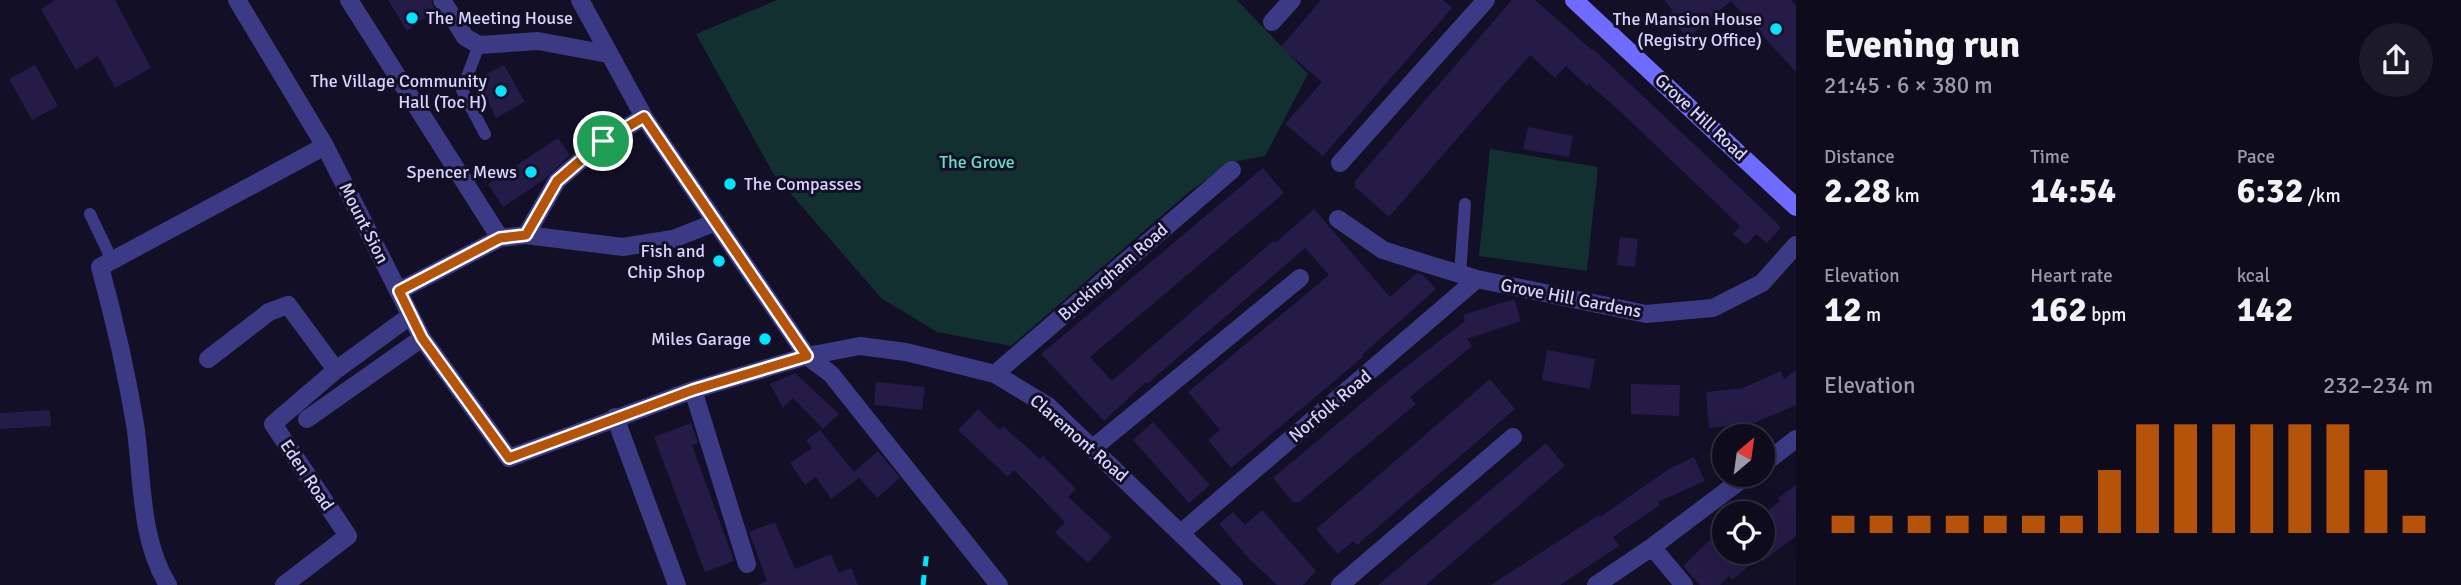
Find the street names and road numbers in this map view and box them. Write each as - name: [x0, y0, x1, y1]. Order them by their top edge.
- street label: Grove Hill Road: [1650, 69, 1752, 165]
- street label: Mount Sion: [334, 179, 394, 267]
- street label: Buckingham Road: [1054, 218, 1172, 326]
- street label: Grove Hill Gardens: [1499, 274, 1643, 322]
- street label: Norfolk Road: [1284, 365, 1376, 447]
- street label: Claremont Road: [1025, 389, 1133, 487]
- street label: Eden Road: [275, 435, 339, 515]

